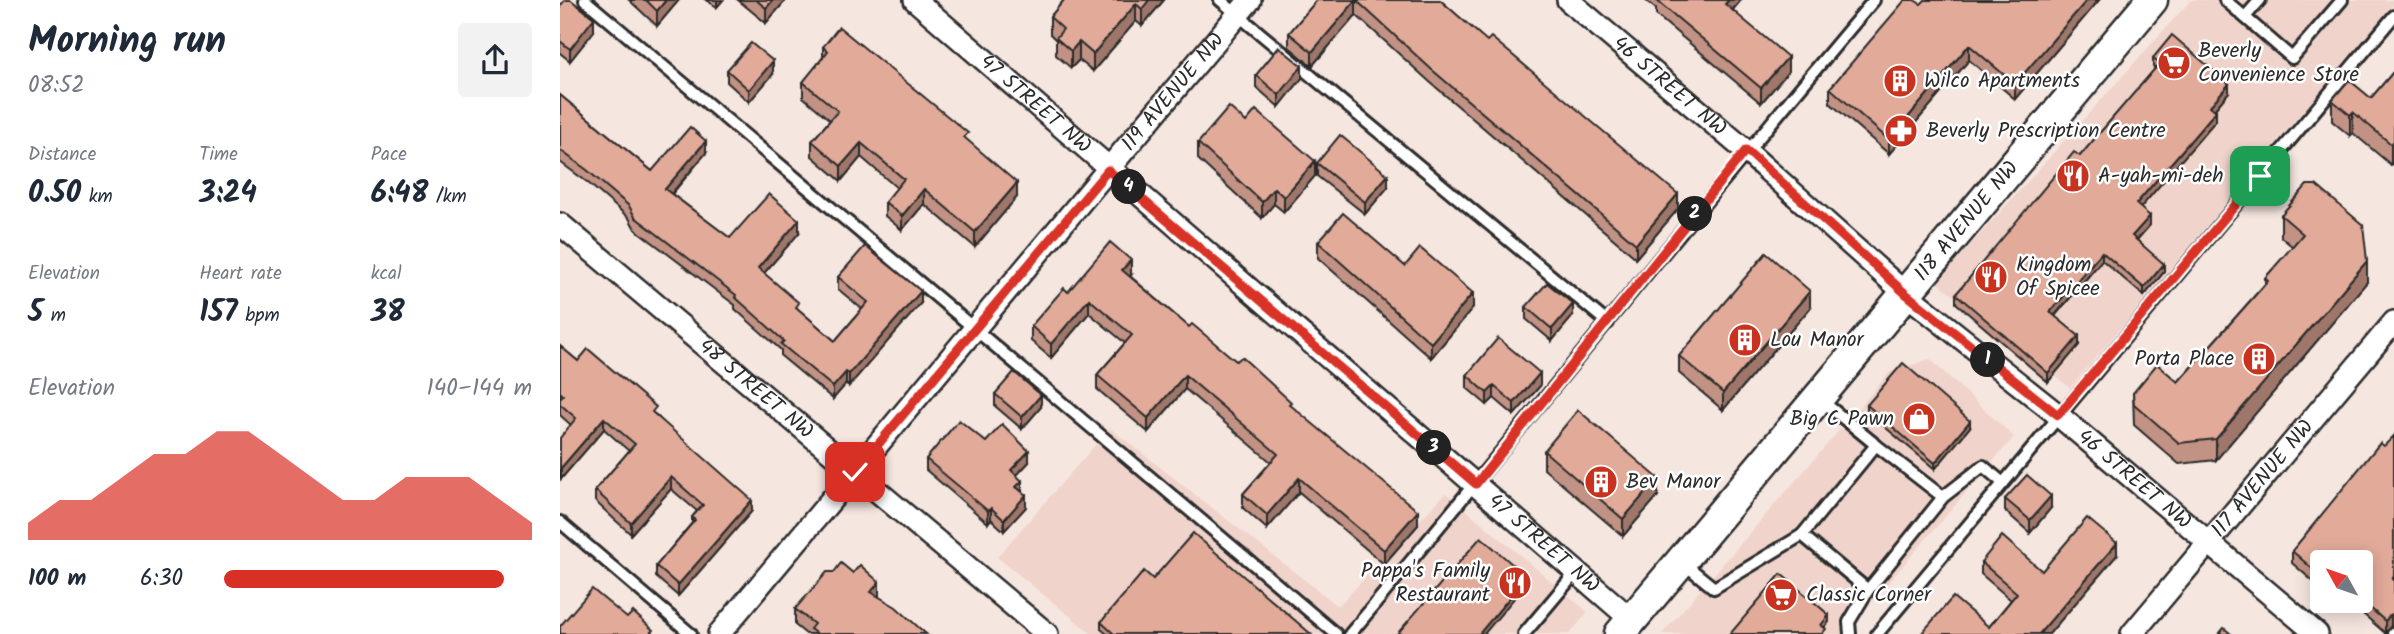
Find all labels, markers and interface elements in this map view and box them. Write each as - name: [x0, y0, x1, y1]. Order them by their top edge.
- text: Morning run: [28, 12, 226, 72]
- button: share: [458, 23, 532, 97]
- street label: 119 AVENUE NW: [1113, 25, 1233, 159]
- street label: 46 STREET NW: [1605, 28, 1734, 144]
- place label: Beverly Convenience Store: [2198, 35, 2359, 92]
- supermarket icon: Beverly Convenience Store: [2155, 44, 2193, 82]
- street label: 47 STREET NW: [972, 46, 1099, 162]
- building icon: Wilco Apartments: [1881, 62, 1919, 100]
- place label: Wilco Apartments: [1924, 65, 2080, 98]
- text: 08:52: [28, 68, 85, 104]
- pharmacy icon: Beverly Prescription Centre: [1882, 112, 1920, 150]
- place label: Beverly Prescription Centre: [1926, 115, 2166, 148]
- text: Distance: [28, 140, 96, 170]
- text: Time: [199, 140, 238, 170]
- text: Pace: [371, 140, 407, 170]
- pin: [2230, 146, 2290, 206]
- street label: 118 AVENUE NW: [1906, 154, 2027, 289]
- restaurant icon: A-yah-mi-deh: [2054, 157, 2092, 195]
- icon: arrive: [2241, 157, 2279, 195]
- place label: A-yah-mi-deh: [2098, 160, 2224, 193]
- text: 0.50: [28, 170, 81, 218]
- text: 3:24: [199, 170, 257, 218]
- text: 6:48: [371, 170, 428, 218]
- pin: 4: [1112, 170, 1146, 204]
- text: 4: [1123, 171, 1134, 201]
- text: km: [81, 182, 113, 212]
- text: /km: [428, 182, 467, 212]
- pin: 2: [1678, 196, 1712, 232]
- text: 2: [1689, 198, 1700, 228]
- place label: Kingdom Of Spicee: [2016, 249, 2100, 306]
- restaurant icon: Kingdom Of Spicee: [1972, 258, 2010, 296]
- text: Elevation: [28, 259, 100, 289]
- text: Heart rate: [199, 259, 282, 289]
- text: kcal: [371, 259, 402, 289]
- text: 5: [28, 289, 43, 337]
- text: 157: [199, 289, 238, 337]
- text: 38: [371, 289, 405, 337]
- text: m: [43, 301, 66, 331]
- text: bpm: [238, 301, 280, 331]
- building icon: Lou Manor: [1726, 321, 1764, 359]
- place label: Lou Manor: [1770, 324, 1865, 357]
- street label: 48 STREET NW: [691, 330, 821, 447]
- building icon: Porta Place: [2240, 340, 2278, 378]
- pin: 1: [1970, 342, 2006, 378]
- place label: Porta Place: [2135, 343, 2235, 376]
- text: 1: [1985, 344, 1990, 374]
- text: Elevation: [28, 371, 115, 407]
- text: 140–144 m: [426, 371, 532, 407]
- shop icon: Big C Pawn: [1900, 400, 1938, 438]
- place label: Big C Pawn: [1790, 403, 1894, 436]
- street label: 117 AVENUE NW: [2203, 412, 2322, 545]
- street label: 46 STREET NW: [2070, 421, 2199, 538]
- pin: 3: [1416, 430, 1452, 466]
- text: 3: [1428, 432, 1439, 462]
- pin: [825, 442, 885, 502]
- icon: check: [836, 453, 874, 491]
- building icon: Bev Manor: [1582, 463, 1620, 501]
- place label: Bev Manor: [1626, 466, 1721, 499]
- street label: 47 STREET NW: [1480, 486, 1607, 602]
- north arrow: [2310, 550, 2373, 612]
- map controls: [2310, 550, 2373, 613]
- place label: Pappa's Family Restaurant: [1361, 555, 1491, 612]
- text: 100 m: [28, 561, 86, 597]
- text: 6:30: [140, 561, 183, 597]
- restaurant icon: Pappa's Family Restaurant: [1496, 564, 1534, 602]
- supermarket icon: Classic Corner: [1762, 576, 1800, 614]
- place label: Classic Corner: [1806, 579, 1932, 612]

